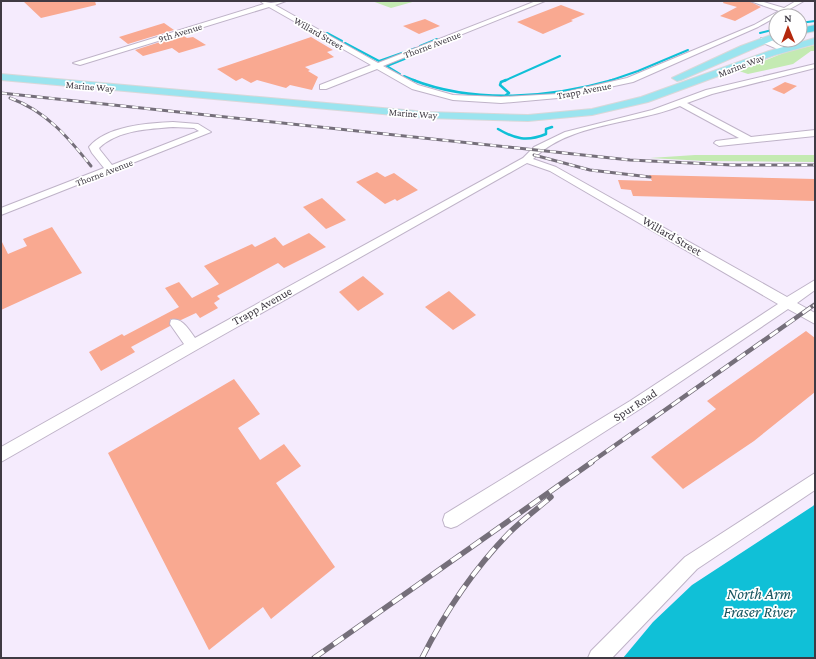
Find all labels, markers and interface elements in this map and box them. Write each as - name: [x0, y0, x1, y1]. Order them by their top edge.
- north arrow: [768, 8, 808, 48]
- text: N: [784, 12, 792, 24]
- street label: Willard Street: [292, 15, 346, 52]
- street label: 9th Avenue: [157, 20, 204, 44]
- street label: Thorne Avenue: [402, 28, 463, 60]
- street label: Marine Way: [716, 51, 766, 79]
- street label: Marine Way: [65, 79, 115, 94]
- street label: Trapp Avenue: [556, 80, 613, 101]
- street label: Marine Way: [388, 106, 438, 121]
- street label: Thorne Avenue: [74, 156, 135, 188]
- street label: Willard Street: [640, 213, 705, 259]
- street label: Trapp Avenue: [230, 284, 294, 328]
- street label: Spur Road: [611, 385, 660, 424]
- water label: North Arm Fraser River: [723, 585, 795, 620]

